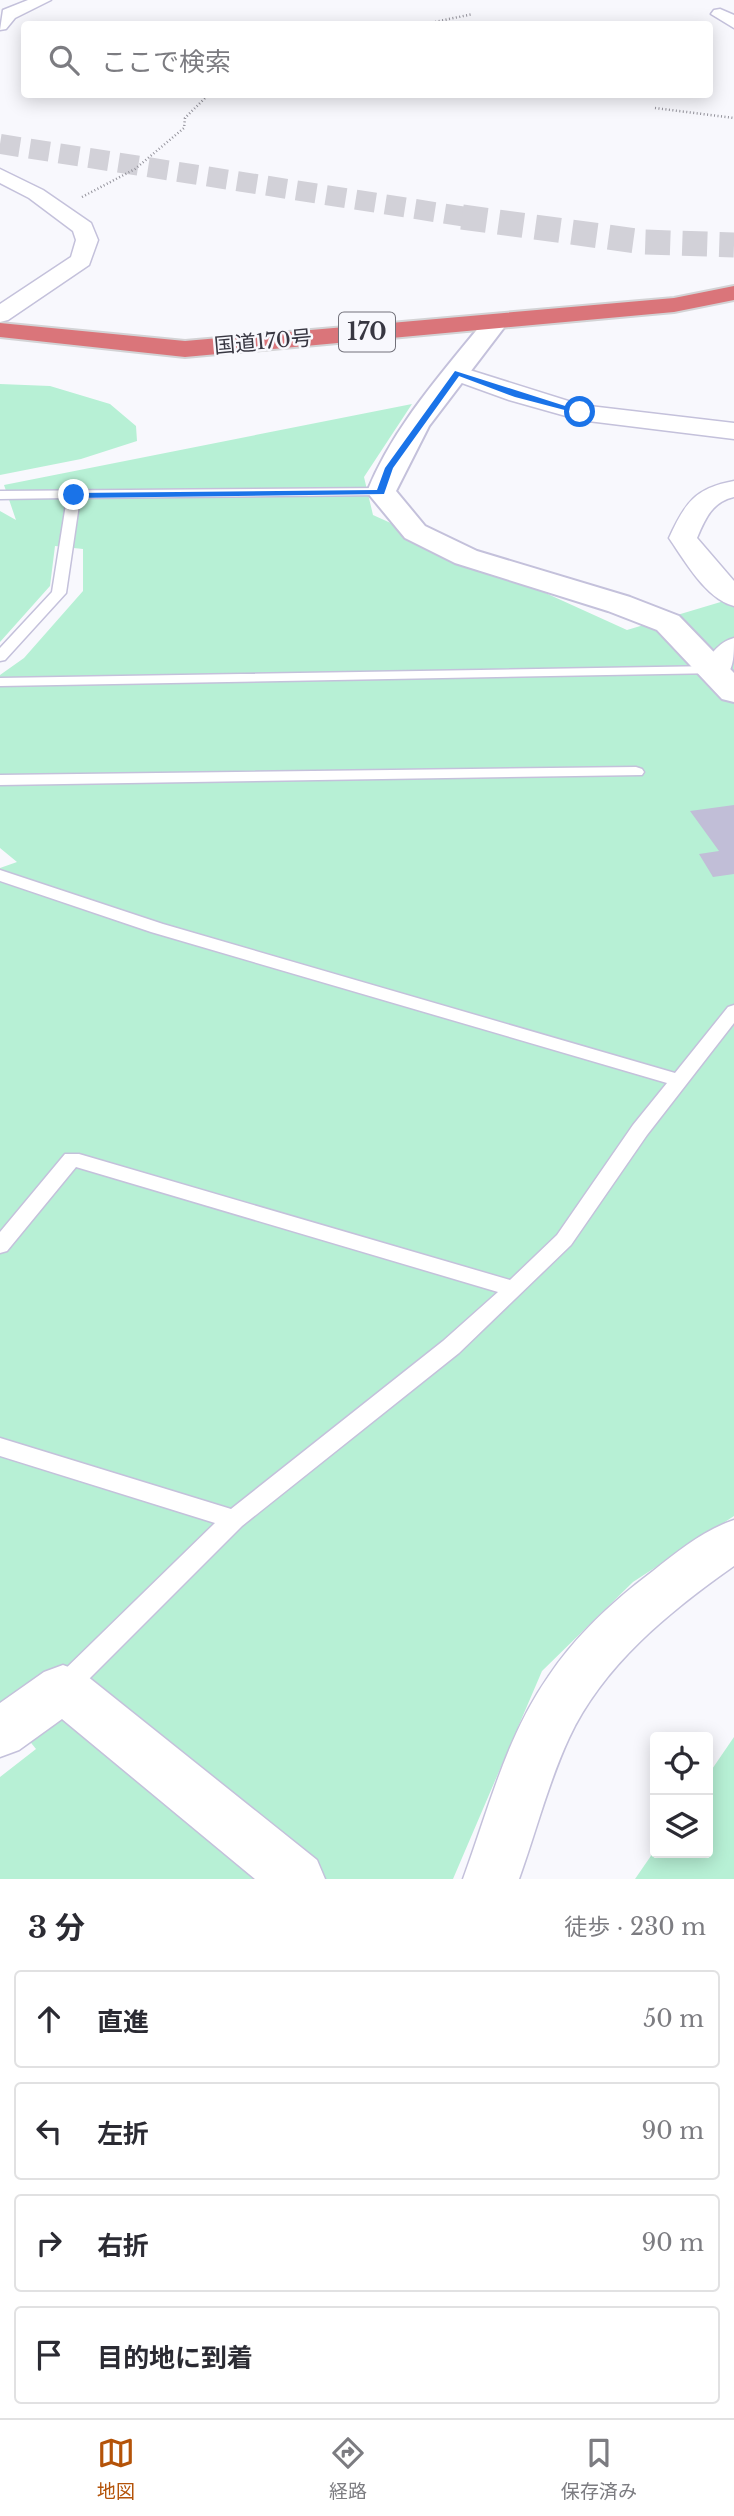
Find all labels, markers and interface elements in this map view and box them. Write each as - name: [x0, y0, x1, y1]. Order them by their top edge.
- search box: [21, 21, 713, 98]
- icon: search: [45, 41, 83, 79]
- text: ここで検索: [101, 46, 231, 78]
- road number: 170: [339, 312, 395, 352]
- street label: 国道170号: [213, 325, 313, 359]
- route start: [564, 396, 595, 427]
- route end: [58, 479, 89, 510]
- map controls: [650, 1732, 713, 1858]
- button: locate: [650, 1732, 713, 1795]
- button: layers: [650, 1795, 713, 1858]
- text: 3 分: [28, 1909, 85, 1946]
- text: 徒歩 · 230 m: [564, 1913, 706, 1941]
- icon: ahead: [30, 2000, 68, 2038]
- text: 50 m: [643, 2005, 704, 2033]
- text: 直進: [97, 2006, 149, 2038]
- icon: left: [30, 2112, 68, 2150]
- text: 90 m: [642, 2117, 704, 2145]
- text: 左折: [97, 2118, 149, 2150]
- icon: right: [30, 2224, 68, 2262]
- text: 90 m: [642, 2229, 704, 2257]
- text: 右折: [97, 2230, 149, 2262]
- icon: arrive: [30, 2336, 68, 2374]
- text: 目的地に到着: [97, 2342, 253, 2374]
- tab: 地図: [97, 2434, 135, 2503]
- tab: 経路: [329, 2434, 367, 2503]
- tab: 保存済み: [561, 2434, 637, 2503]

